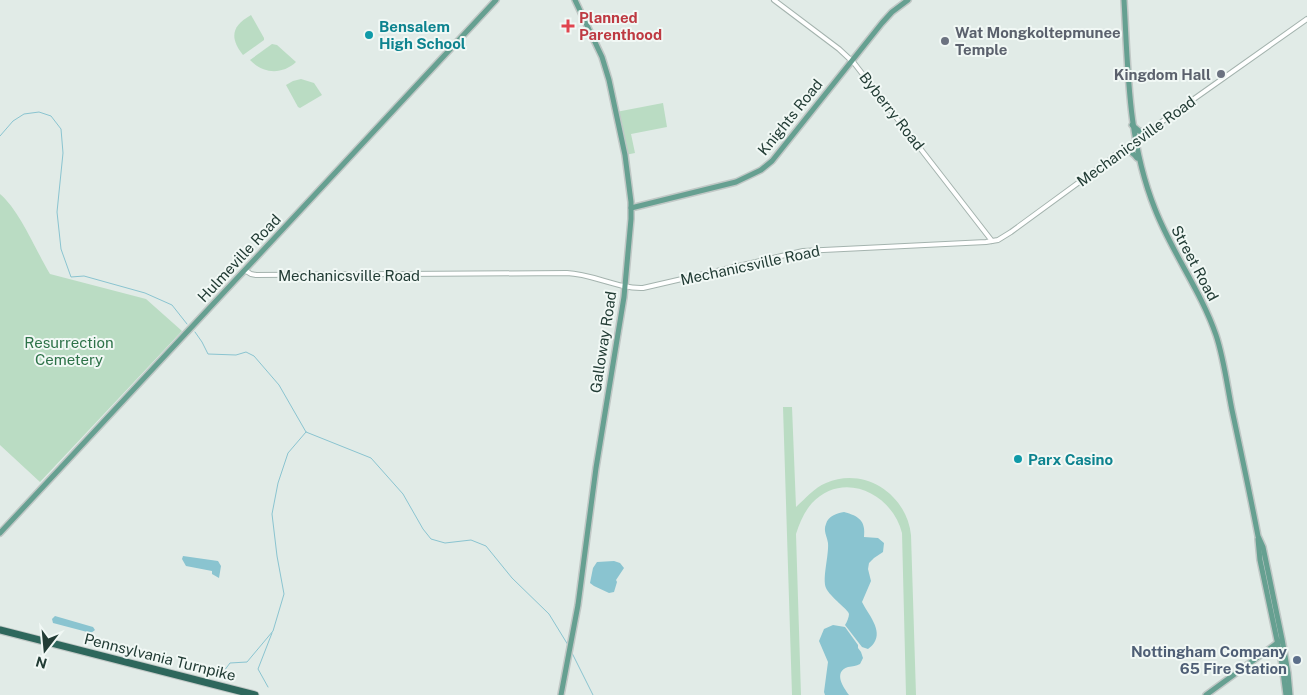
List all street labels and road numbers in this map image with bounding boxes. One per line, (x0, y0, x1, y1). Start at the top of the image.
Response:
street label: Byberry Road (856, 69, 928, 153)
street label: Knights Road (754, 76, 826, 158)
street label: Mechanicsville Road (1074, 92, 1198, 190)
street label: Hulmeville Road (194, 211, 284, 305)
street label: Street Road (1168, 222, 1222, 304)
street label: Mechanicsville Road (679, 242, 821, 288)
street label: Mechanicsville Road (278, 267, 420, 284)
street label: Galloway Road (587, 290, 619, 394)
street label: Pennsylvania Turnpike (82, 630, 238, 684)

